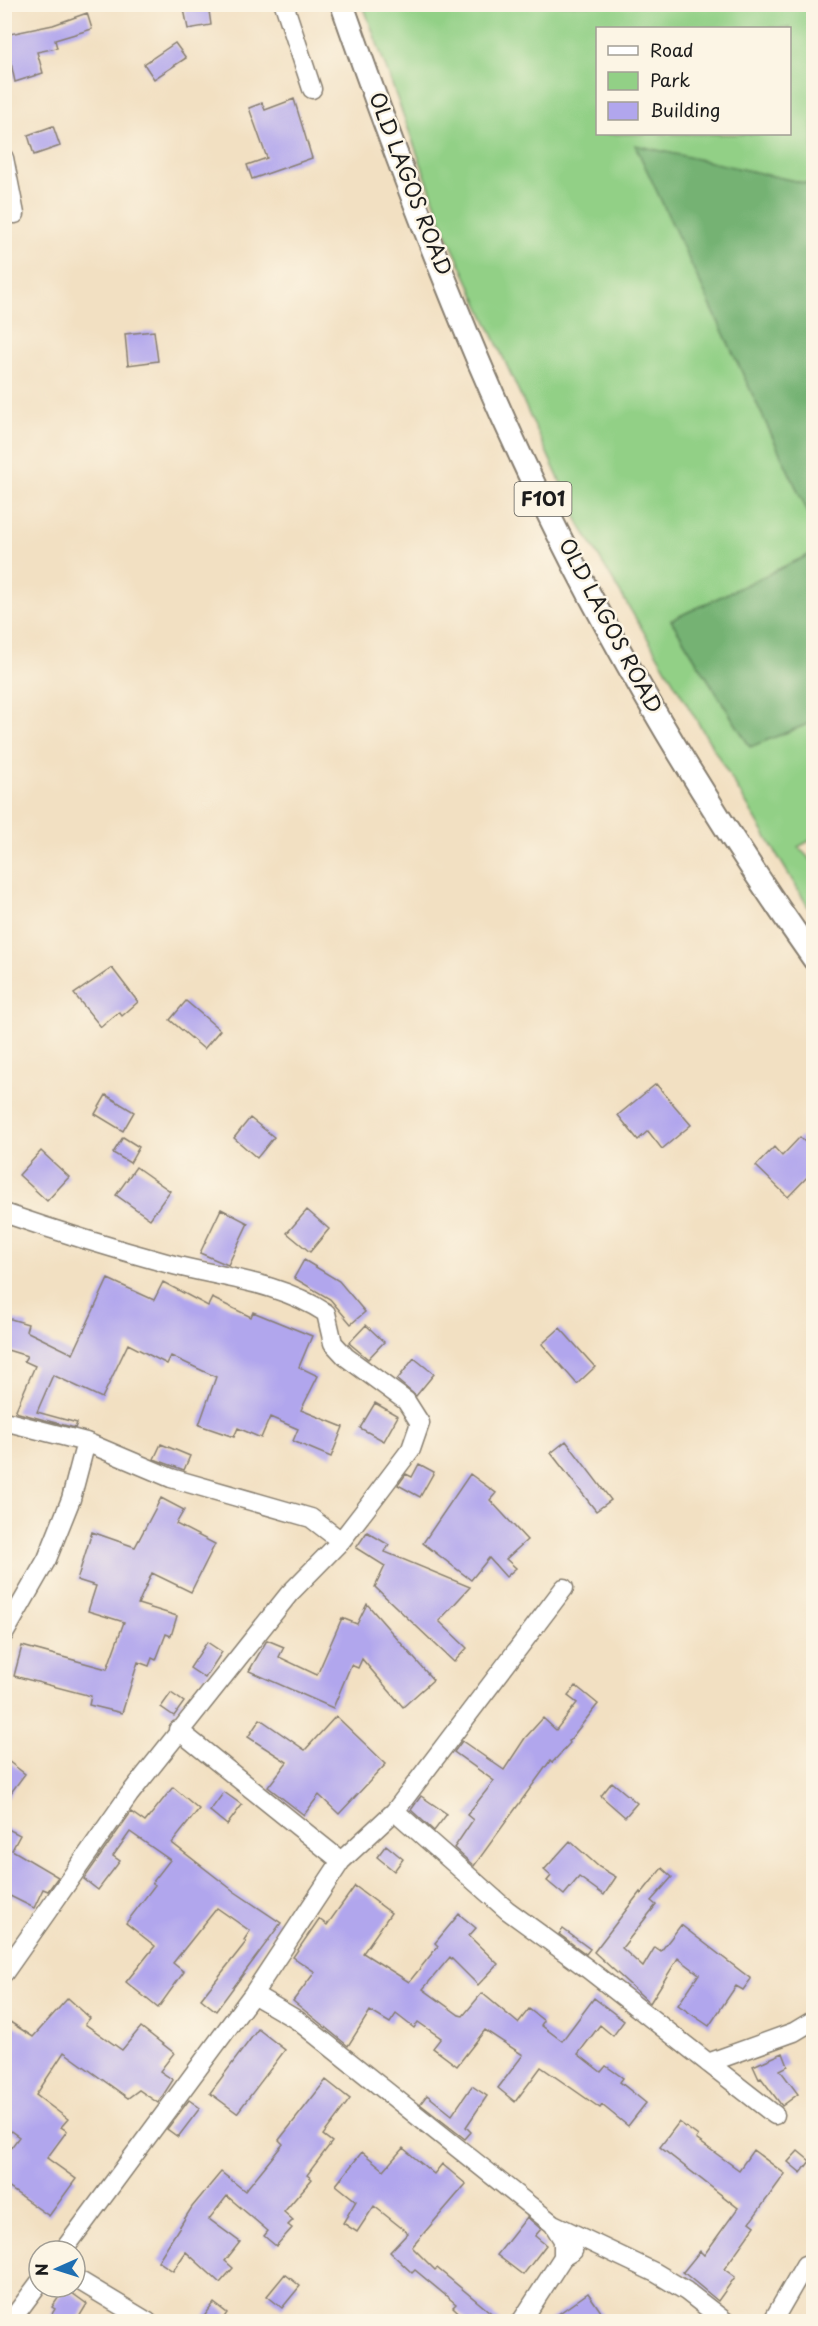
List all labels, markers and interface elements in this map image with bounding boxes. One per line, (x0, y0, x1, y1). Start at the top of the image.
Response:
legend (596, 27, 791, 135)
text: Road (650, 36, 694, 63)
text: Park (650, 66, 690, 93)
street label: OLD LAGOS ROAD (362, 87, 462, 280)
text: Building (650, 96, 720, 123)
road number: F101 (514, 482, 572, 516)
street label: OLD LAGOS ROAD (552, 532, 672, 718)
north arrow (27, 2239, 87, 2299)
text: N (29, 2263, 53, 2277)

